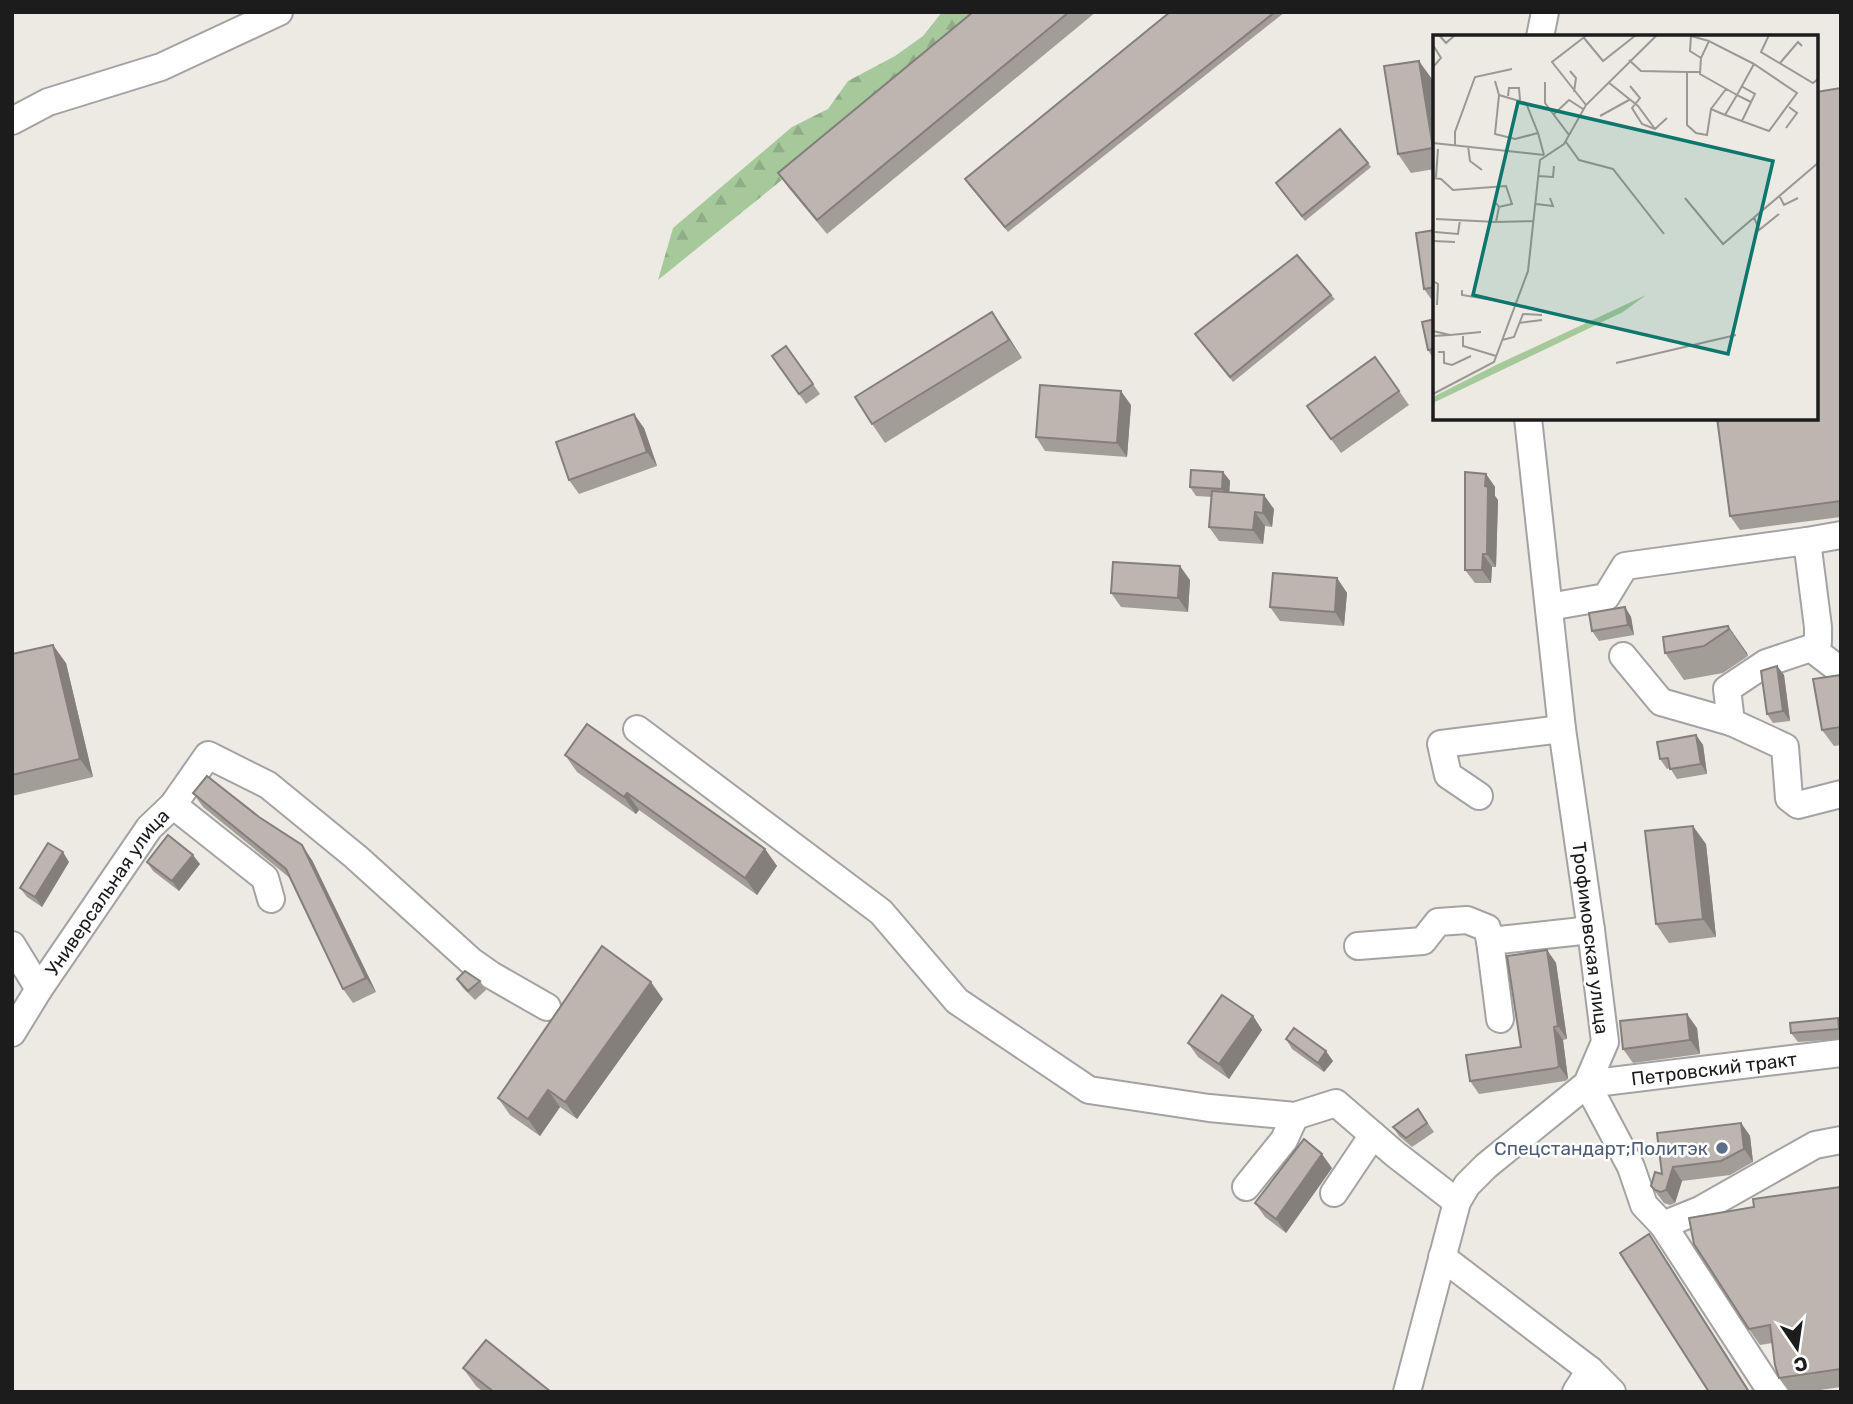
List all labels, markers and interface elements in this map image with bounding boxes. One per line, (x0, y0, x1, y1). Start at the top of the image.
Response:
inset map (1433, 35, 1818, 420)
street label: Универсальная улица (40, 804, 174, 980)
street label: Трофимовская улица (1567, 840, 1614, 1036)
street label: Петровский тракт (1630, 1047, 1799, 1091)
place label: Спецстандарт;Политэк (1494, 1137, 1708, 1160)
marker: Спецстандарт;Политэк (1714, 1140, 1730, 1156)
north arrow (1762, 1313, 1832, 1383)
text: С (1792, 1351, 1810, 1377)

